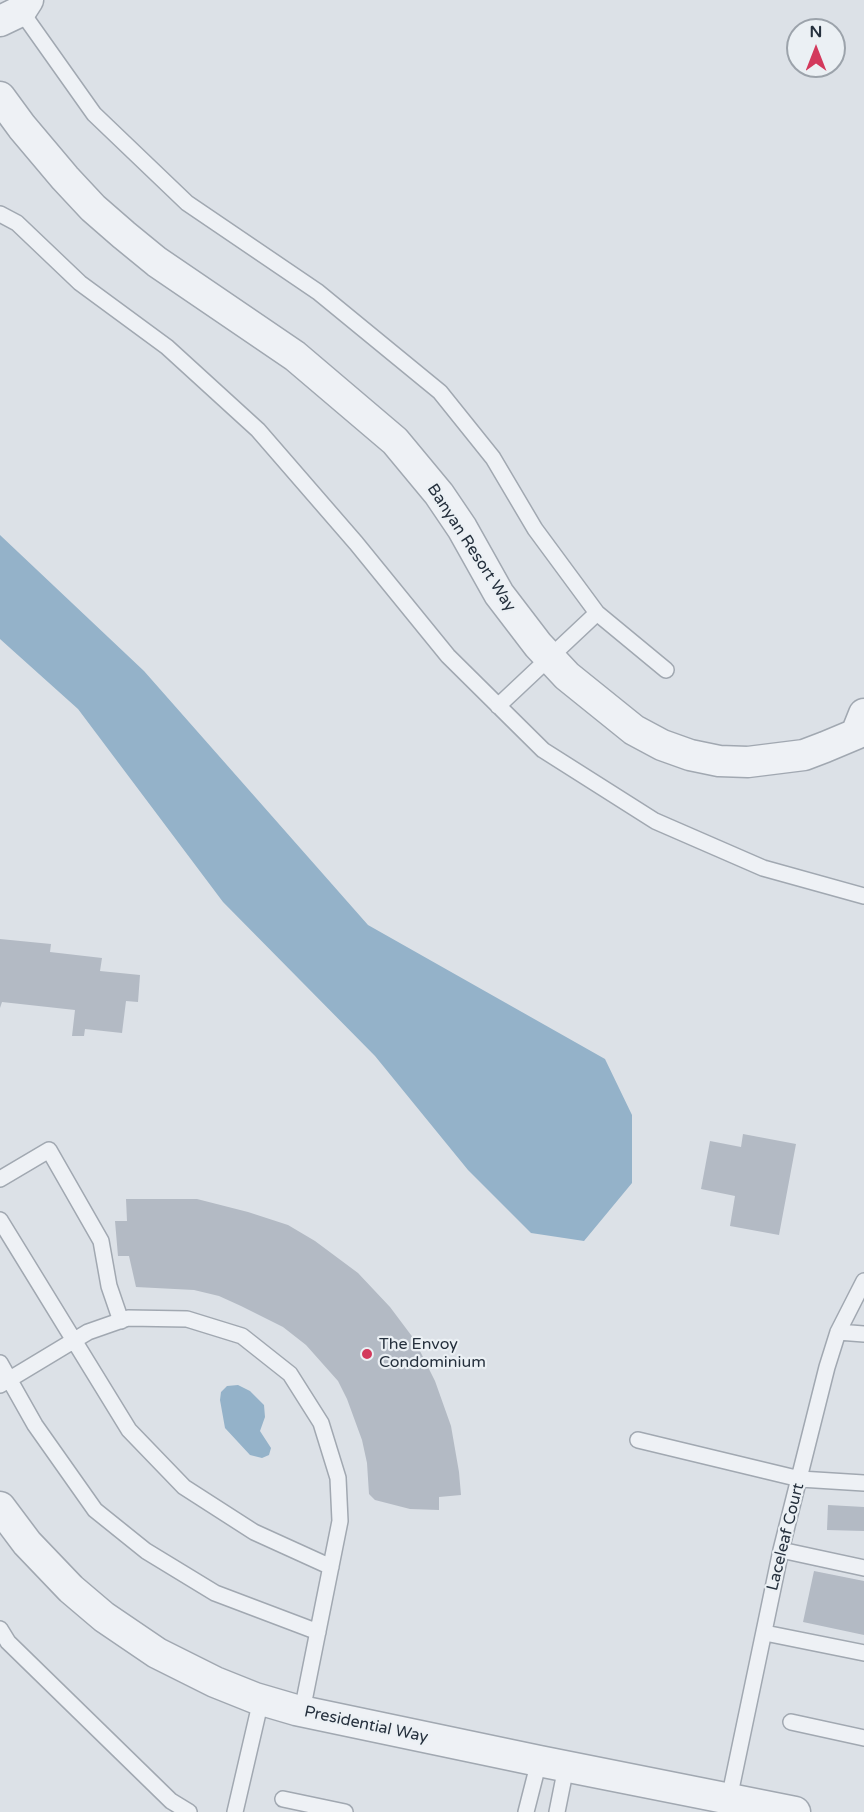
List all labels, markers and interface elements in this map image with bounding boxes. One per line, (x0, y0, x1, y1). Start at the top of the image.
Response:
north arrow (786, 18, 846, 78)
text: N (810, 22, 822, 42)
street label: Banyan Resort Way (423, 481, 519, 615)
place label: The Envoy Condominium (379, 1335, 486, 1373)
marker: The Envoy Condominium (360, 1347, 374, 1361)
street label: Laceleaf Court (763, 1481, 809, 1593)
street label: Presidential Way (302, 1702, 430, 1748)

